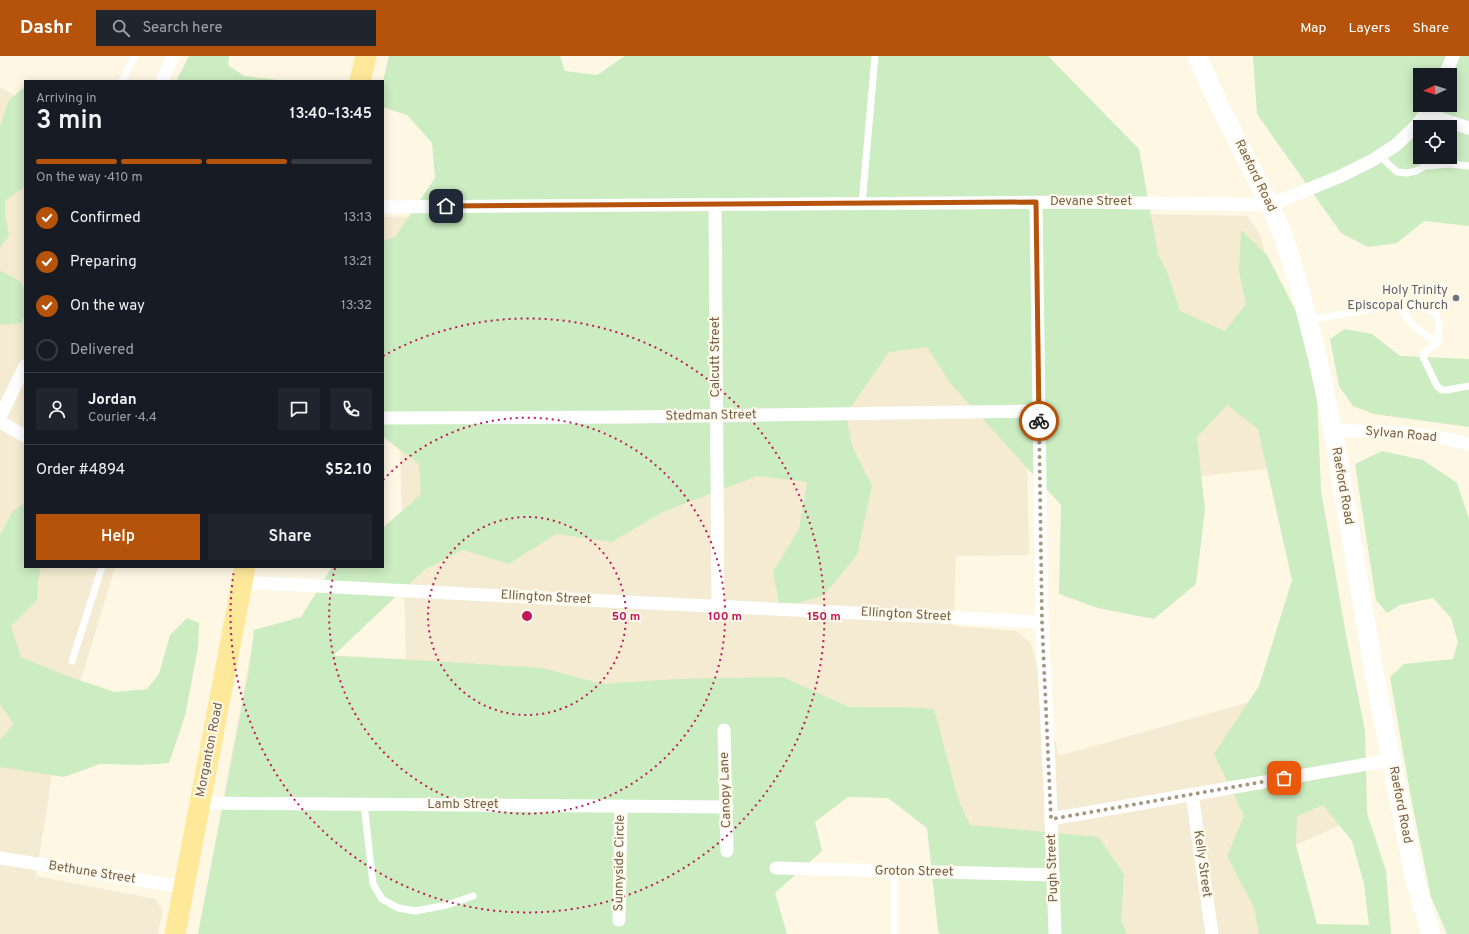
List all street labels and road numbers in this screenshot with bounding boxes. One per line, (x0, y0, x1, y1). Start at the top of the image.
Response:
street label: Raeford Road (1231, 137, 1279, 215)
street label: Devane Street (1050, 194, 1132, 210)
street label: Calcutt Street (708, 317, 724, 397)
street label: Stedman Street (665, 407, 757, 425)
street label: Sylvan Road (1365, 424, 1437, 446)
street label: Raeford Road (1327, 446, 1357, 526)
street label: Ellington Street (500, 588, 592, 608)
street label: Ellington Street (860, 605, 952, 625)
street label: Morganton Road (193, 701, 227, 799)
street label: Canopy Lane (717, 752, 735, 828)
street label: Raeford Road (1385, 765, 1415, 845)
street label: Lamb Street (427, 797, 499, 813)
street label: Sunnyside Circle (611, 815, 629, 911)
street label: Kelly Street (1189, 829, 1215, 899)
street label: Pugh Street (1044, 833, 1062, 903)
street label: Bethune Street (47, 858, 137, 888)
street label: Groton Street (874, 863, 954, 881)

